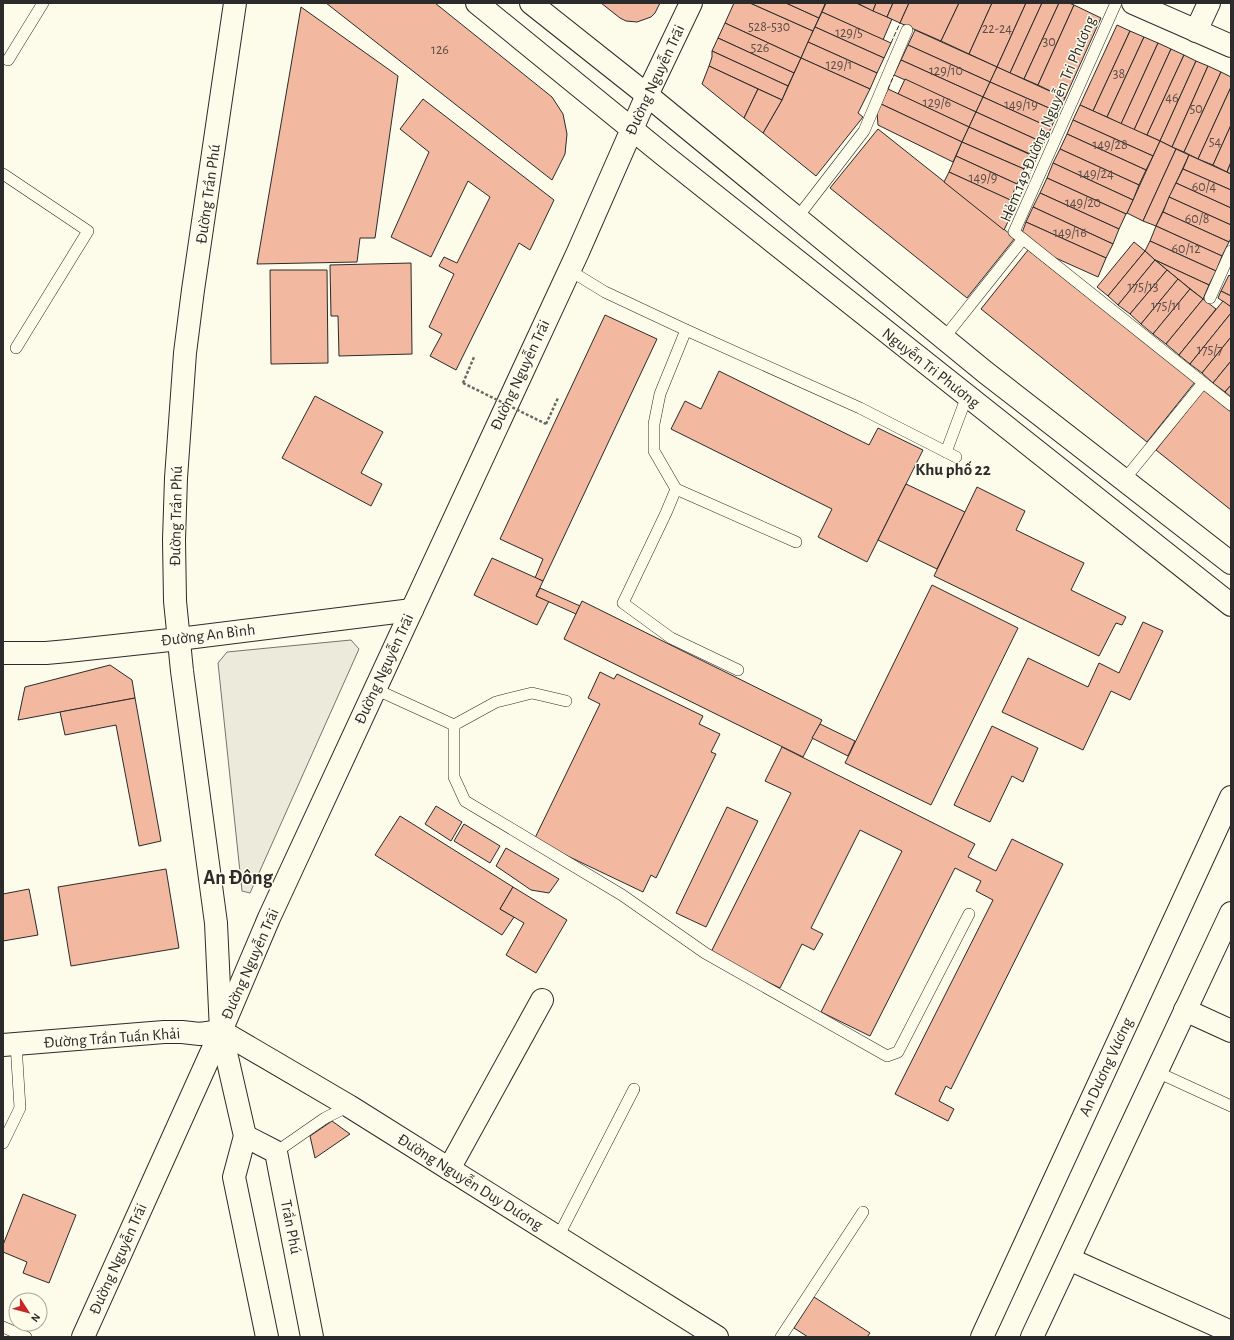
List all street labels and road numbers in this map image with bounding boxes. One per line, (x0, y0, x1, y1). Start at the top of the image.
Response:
street label: Hẻm 149 Đường Nguyễn Tri Phương (995, 13, 1100, 225)
street label: Đường Nguyễn Trãi (621, 21, 689, 138)
street label: Đường Trần Phú (193, 143, 223, 245)
street label: Đường Nguyễn Trãi (486, 316, 554, 433)
street label: Nguyễn Tri Phương (879, 323, 984, 412)
street label: Đường Trần Phú (167, 466, 185, 566)
street label: Đường Nguyễn Trãi (350, 610, 418, 727)
street label: Đường An Bình (160, 621, 256, 649)
street label: Đường Nguyễn Trãi (216, 905, 283, 1023)
street label: An Dương Vương (1076, 1015, 1136, 1119)
street label: Đường Trần Tuấn Khải (43, 1025, 181, 1051)
street label: Đường Nguyễn Duy Dương (394, 1129, 547, 1234)
street label: Trần Phú (278, 1199, 304, 1255)
street label: Đường Nguyễn Trãi (84, 1200, 151, 1318)

